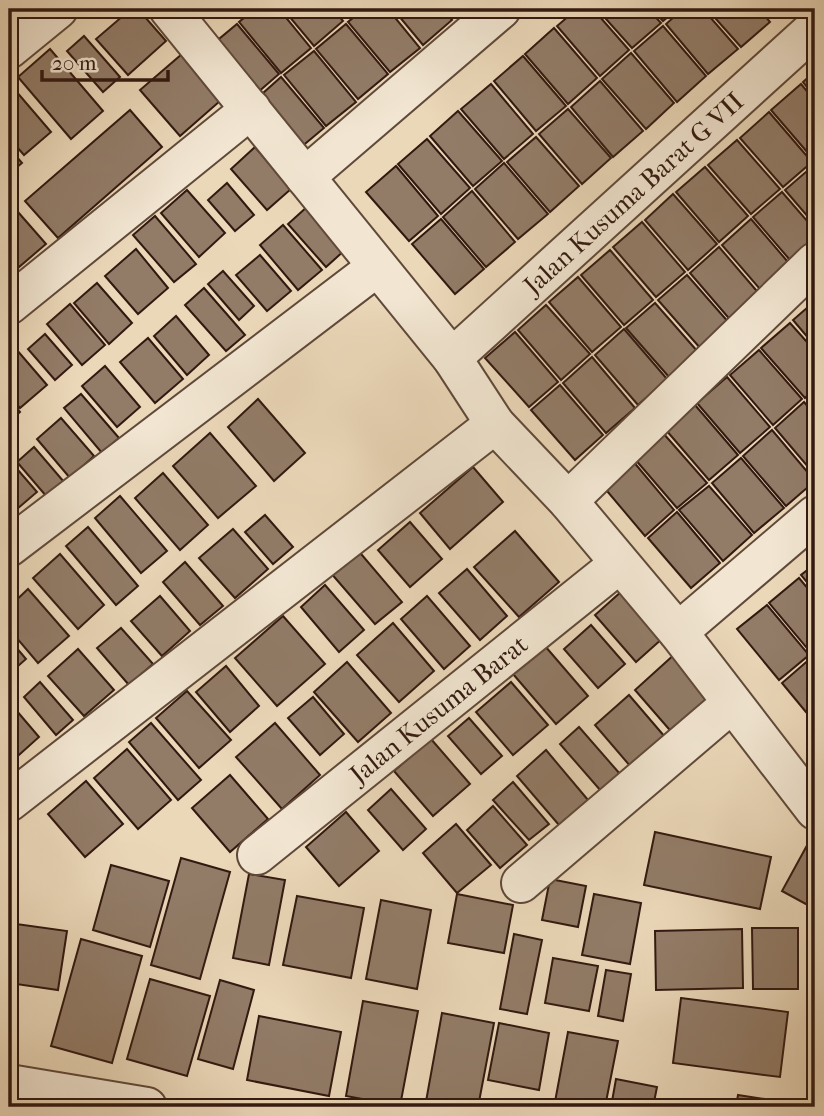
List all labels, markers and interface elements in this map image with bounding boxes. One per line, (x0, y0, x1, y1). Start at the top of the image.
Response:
scale bar (42, 38, 168, 82)
text: 20 m (52, 51, 97, 75)
street label: Jalan Kusuma Barat G VII (516, 86, 750, 303)
street label: Jalan Kusuma Barat (342, 628, 535, 791)

